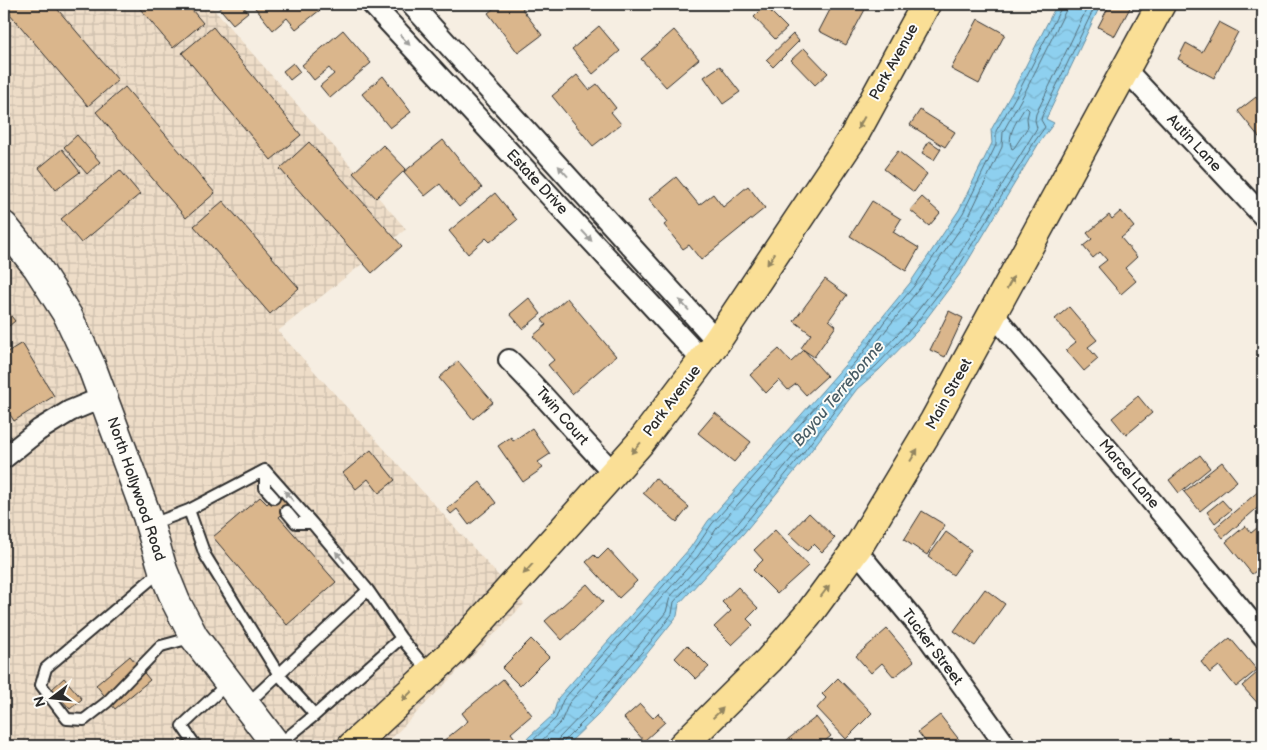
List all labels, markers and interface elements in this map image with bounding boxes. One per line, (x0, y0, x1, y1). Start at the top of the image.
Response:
street label: Park Avenue (865, 20, 923, 104)
one-way arrow (399, 33, 411, 45)
street label: Autin Lane (1162, 110, 1226, 176)
one-way arrow (856, 117, 865, 130)
street label: Estate Drive (502, 145, 572, 219)
one-way arrow (557, 166, 569, 178)
one-way arrow (581, 229, 593, 241)
one-way arrow (767, 252, 776, 266)
one-way arrow (1006, 275, 1014, 290)
one-way arrow (678, 299, 690, 311)
water label: Bayou Terrebonne (789, 337, 889, 451)
street label: Main Street (922, 355, 976, 433)
street label: Park Avenue (639, 361, 705, 440)
street label: Twin Court (531, 383, 593, 449)
street label: North Hollywood Road (102, 414, 170, 564)
street label: Marcel Lane (1094, 435, 1164, 513)
one-way arrow (631, 442, 642, 454)
one-way arrow (909, 448, 918, 461)
one-way arrow (283, 491, 295, 503)
one-way arrow (335, 551, 346, 563)
one-way arrow (522, 563, 534, 575)
one-way arrow (820, 585, 831, 598)
street label: Tucker Street (897, 605, 967, 689)
north arrow (28, 672, 78, 722)
one-way arrow (402, 690, 414, 702)
text: N (30, 694, 50, 709)
one-way arrow (711, 707, 723, 719)

